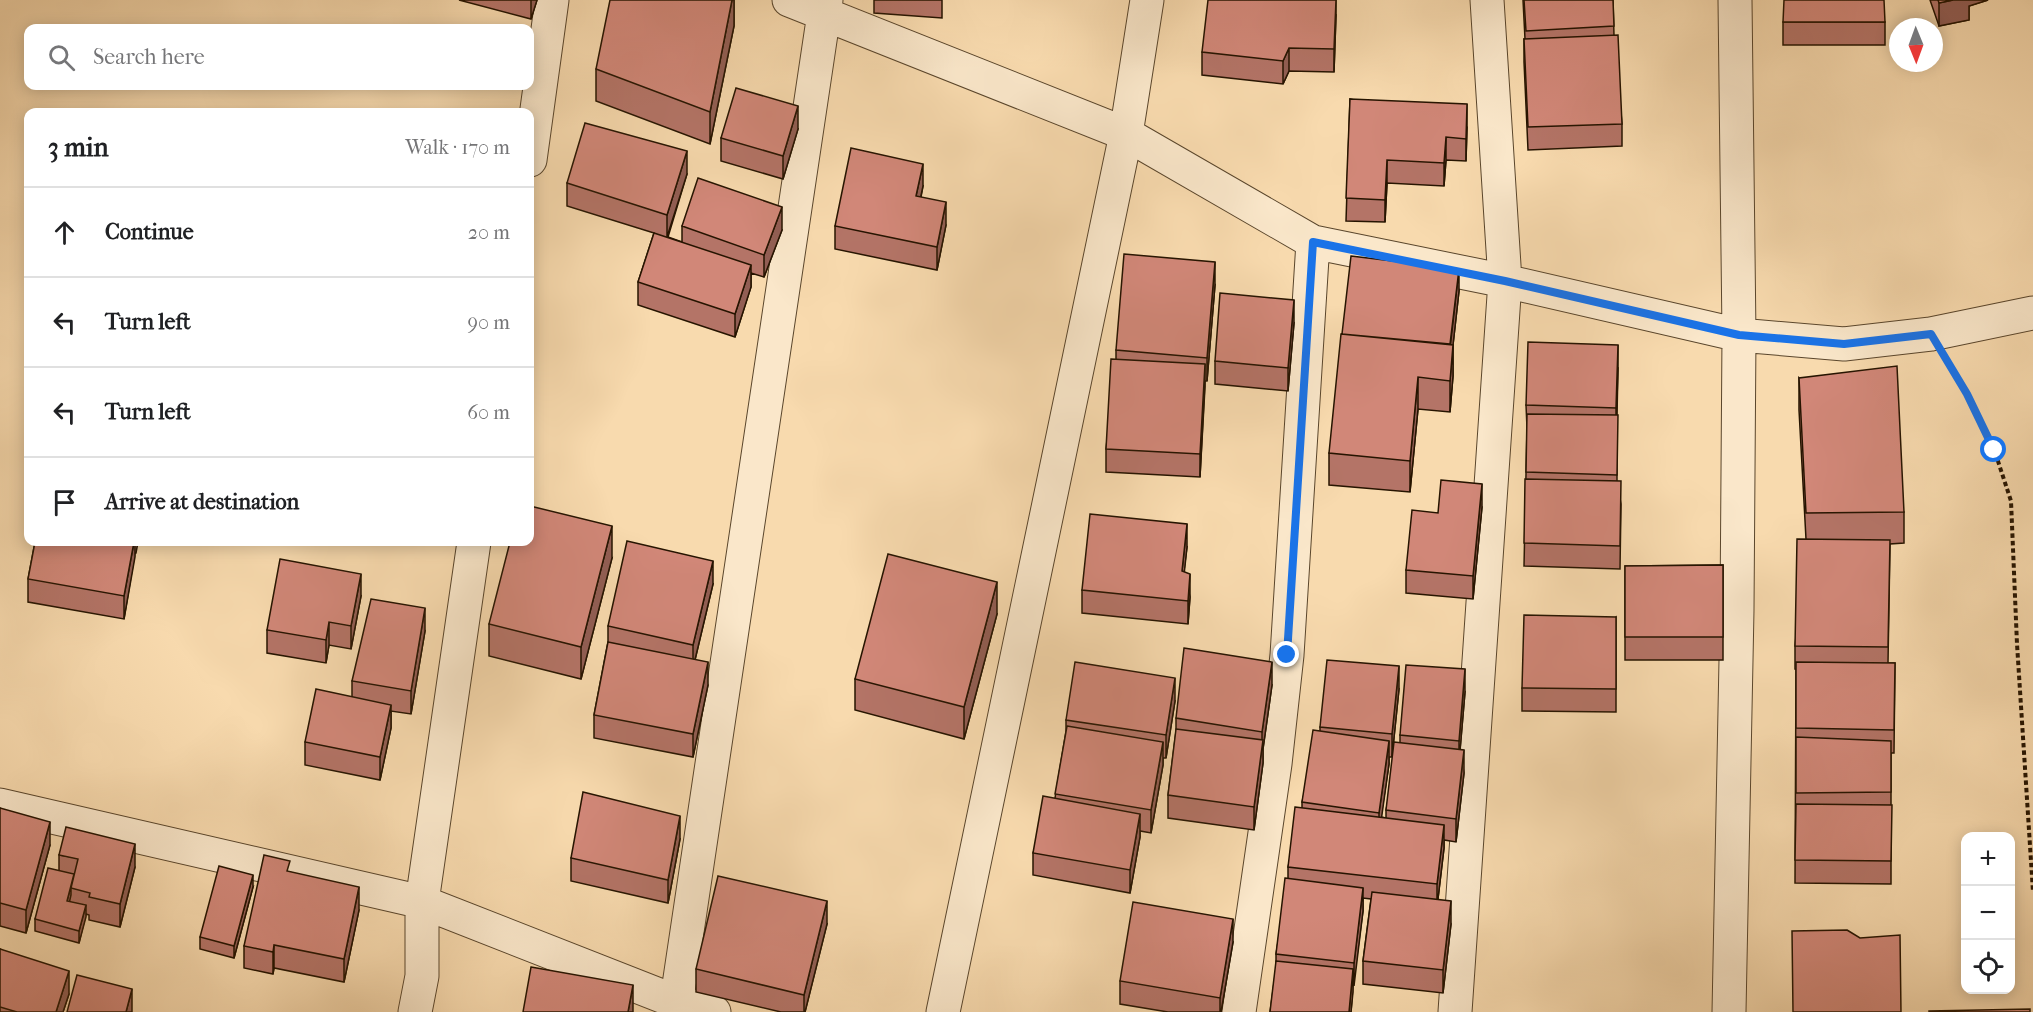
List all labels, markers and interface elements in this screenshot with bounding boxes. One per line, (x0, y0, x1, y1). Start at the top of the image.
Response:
north arrow (1889, 18, 1943, 72)
search box (24, 24, 534, 90)
icon: search (45, 41, 78, 74)
text: Search here (93, 44, 205, 70)
text: 3 min (48, 132, 109, 163)
text: Walk · 170 m (405, 136, 510, 159)
icon: ahead (48, 216, 81, 249)
text: Continue (105, 219, 194, 245)
text: 20 m (468, 221, 510, 244)
icon: left (48, 306, 81, 339)
text: Turn left (105, 309, 191, 335)
text: 90 m (468, 311, 510, 334)
icon: left (48, 396, 81, 429)
text: Turn left (105, 399, 191, 425)
text: 60 m (467, 401, 510, 424)
route start (1980, 436, 2006, 462)
icon: arrive (48, 486, 81, 519)
text: Arrive at destination (105, 489, 299, 515)
route end (1273, 641, 1299, 667)
map controls (1961, 832, 2015, 994)
button: + (1961, 832, 2015, 886)
button: − (1961, 886, 2015, 940)
button: locate (1961, 940, 2015, 994)

